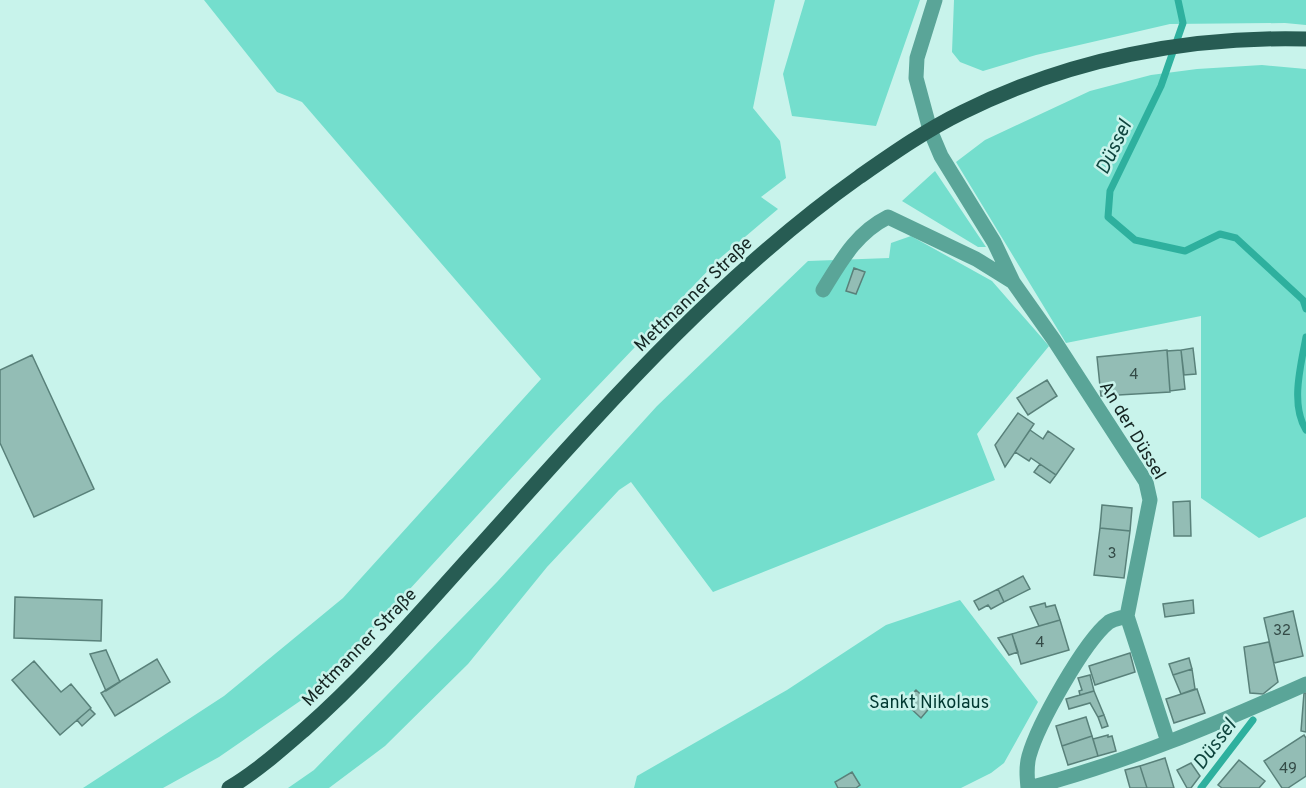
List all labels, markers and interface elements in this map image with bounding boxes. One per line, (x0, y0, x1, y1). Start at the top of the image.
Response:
water label: Düssel (1091, 116, 1139, 179)
street label: Mettmanner Straße (630, 233, 758, 358)
house number: 4 (1129, 366, 1139, 385)
street label: An der Düssel (1093, 377, 1170, 484)
house number: 3 (1107, 545, 1117, 564)
street label: Mettmanner Straße (298, 584, 423, 712)
house number: 32 (1273, 622, 1291, 641)
house number: 4 (1035, 634, 1045, 653)
park label: Sankt Nikolaus (869, 692, 989, 715)
water label: Düssel (1188, 714, 1244, 776)
house number: 49 (1279, 760, 1297, 779)

